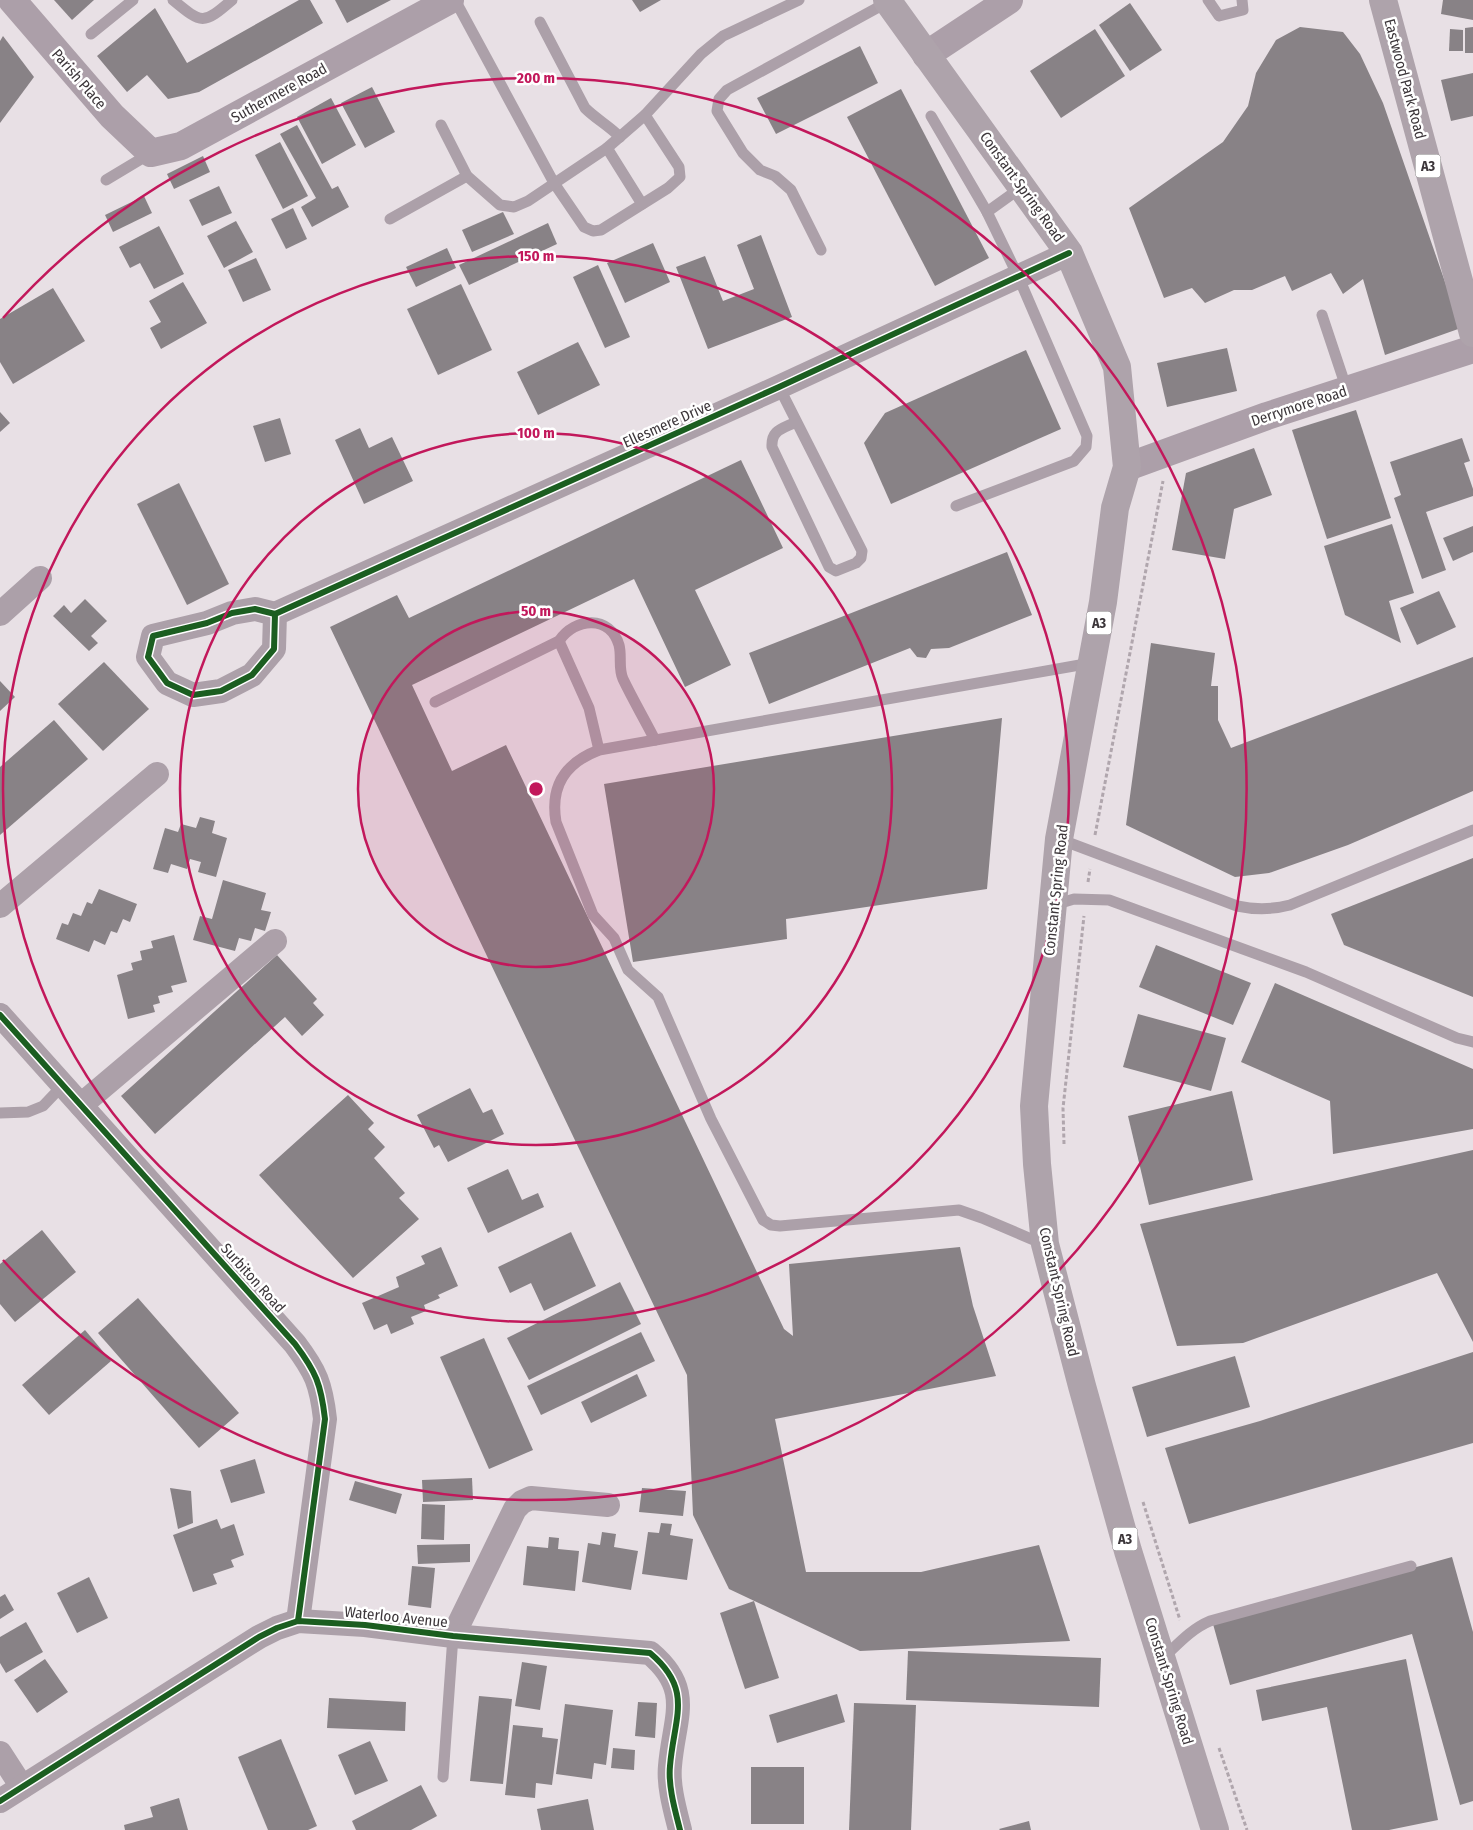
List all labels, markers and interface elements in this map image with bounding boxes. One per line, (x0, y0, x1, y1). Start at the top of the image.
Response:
street label: Eastwood Park Road (1380, 17, 1430, 141)
street label: Parish Place (48, 45, 110, 113)
street label: Suthermere Road (228, 59, 330, 127)
text: 200 m (516, 69, 555, 87)
street label: Constant Spring Road (976, 128, 1068, 246)
road number: A3 (1416, 154, 1440, 178)
text: 150 m (518, 247, 554, 265)
street label: Derrymore Road (1249, 382, 1349, 430)
street label: Ellesmere Drive (620, 396, 714, 452)
text: 100 m (517, 424, 555, 442)
text: 50 m (521, 602, 551, 620)
road number: A3 (1086, 612, 1112, 634)
centre of rings (527, 780, 545, 798)
street label: Constant Spring Road (1040, 823, 1072, 957)
street label: Constant Spring Road (1035, 1226, 1083, 1358)
street label: Surbiton Road (217, 1240, 289, 1316)
road number: A3 (1112, 1528, 1138, 1550)
street label: Waterloo Avenue (343, 1603, 449, 1631)
street label: Constant Spring Road (1141, 1615, 1197, 1747)

